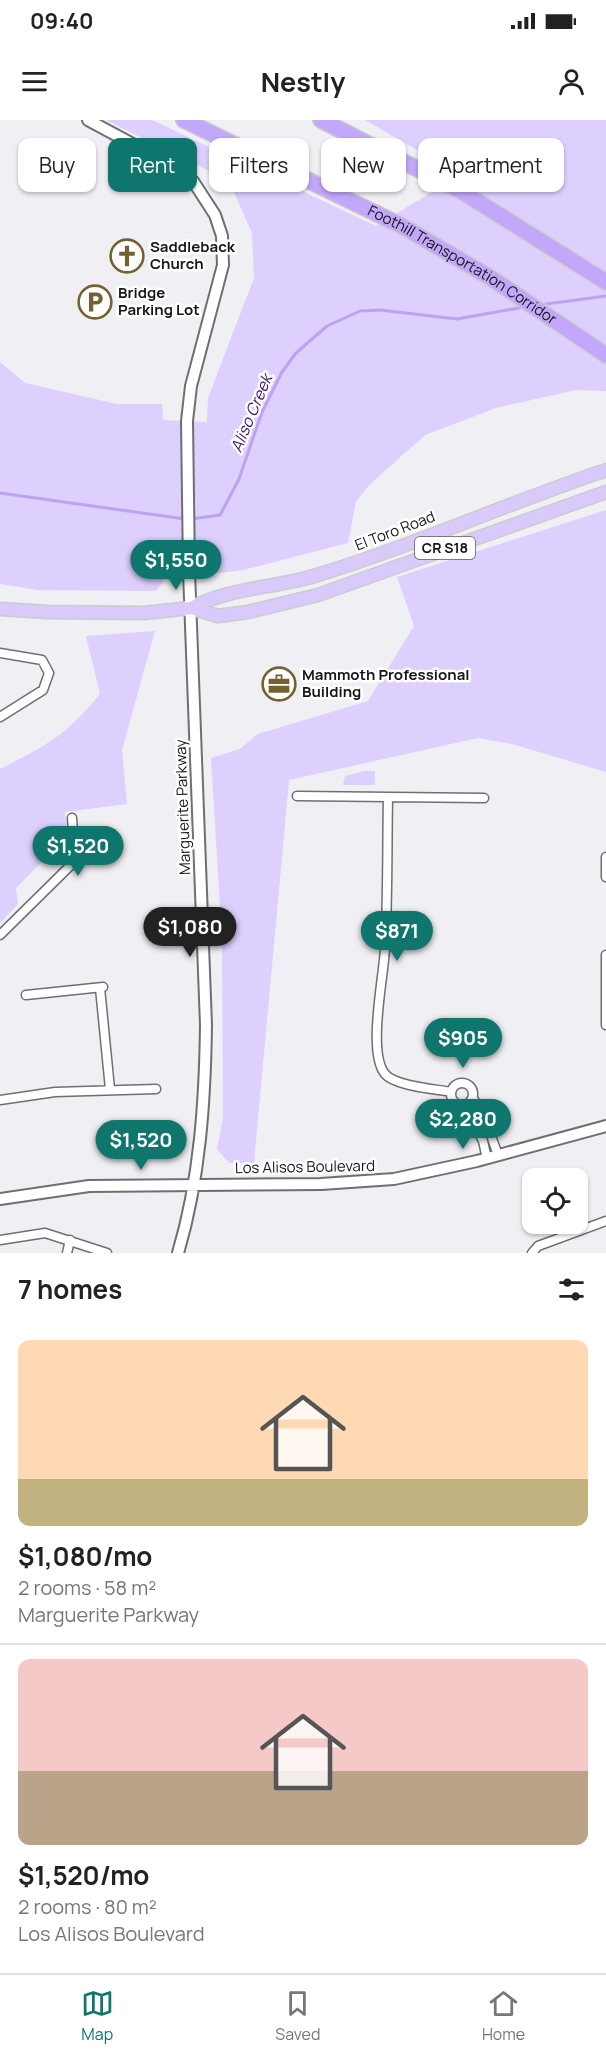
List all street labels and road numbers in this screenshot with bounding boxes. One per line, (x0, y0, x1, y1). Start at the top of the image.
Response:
street label: Foothill Transportation Corridor (364, 200, 562, 329)
street label: El Toro Road (352, 506, 438, 555)
road number: CR S18 (415, 537, 475, 559)
street label: Marguerite Parkway (170, 739, 195, 875)
street label: Los Alisos Boulevard (235, 1155, 375, 1178)

